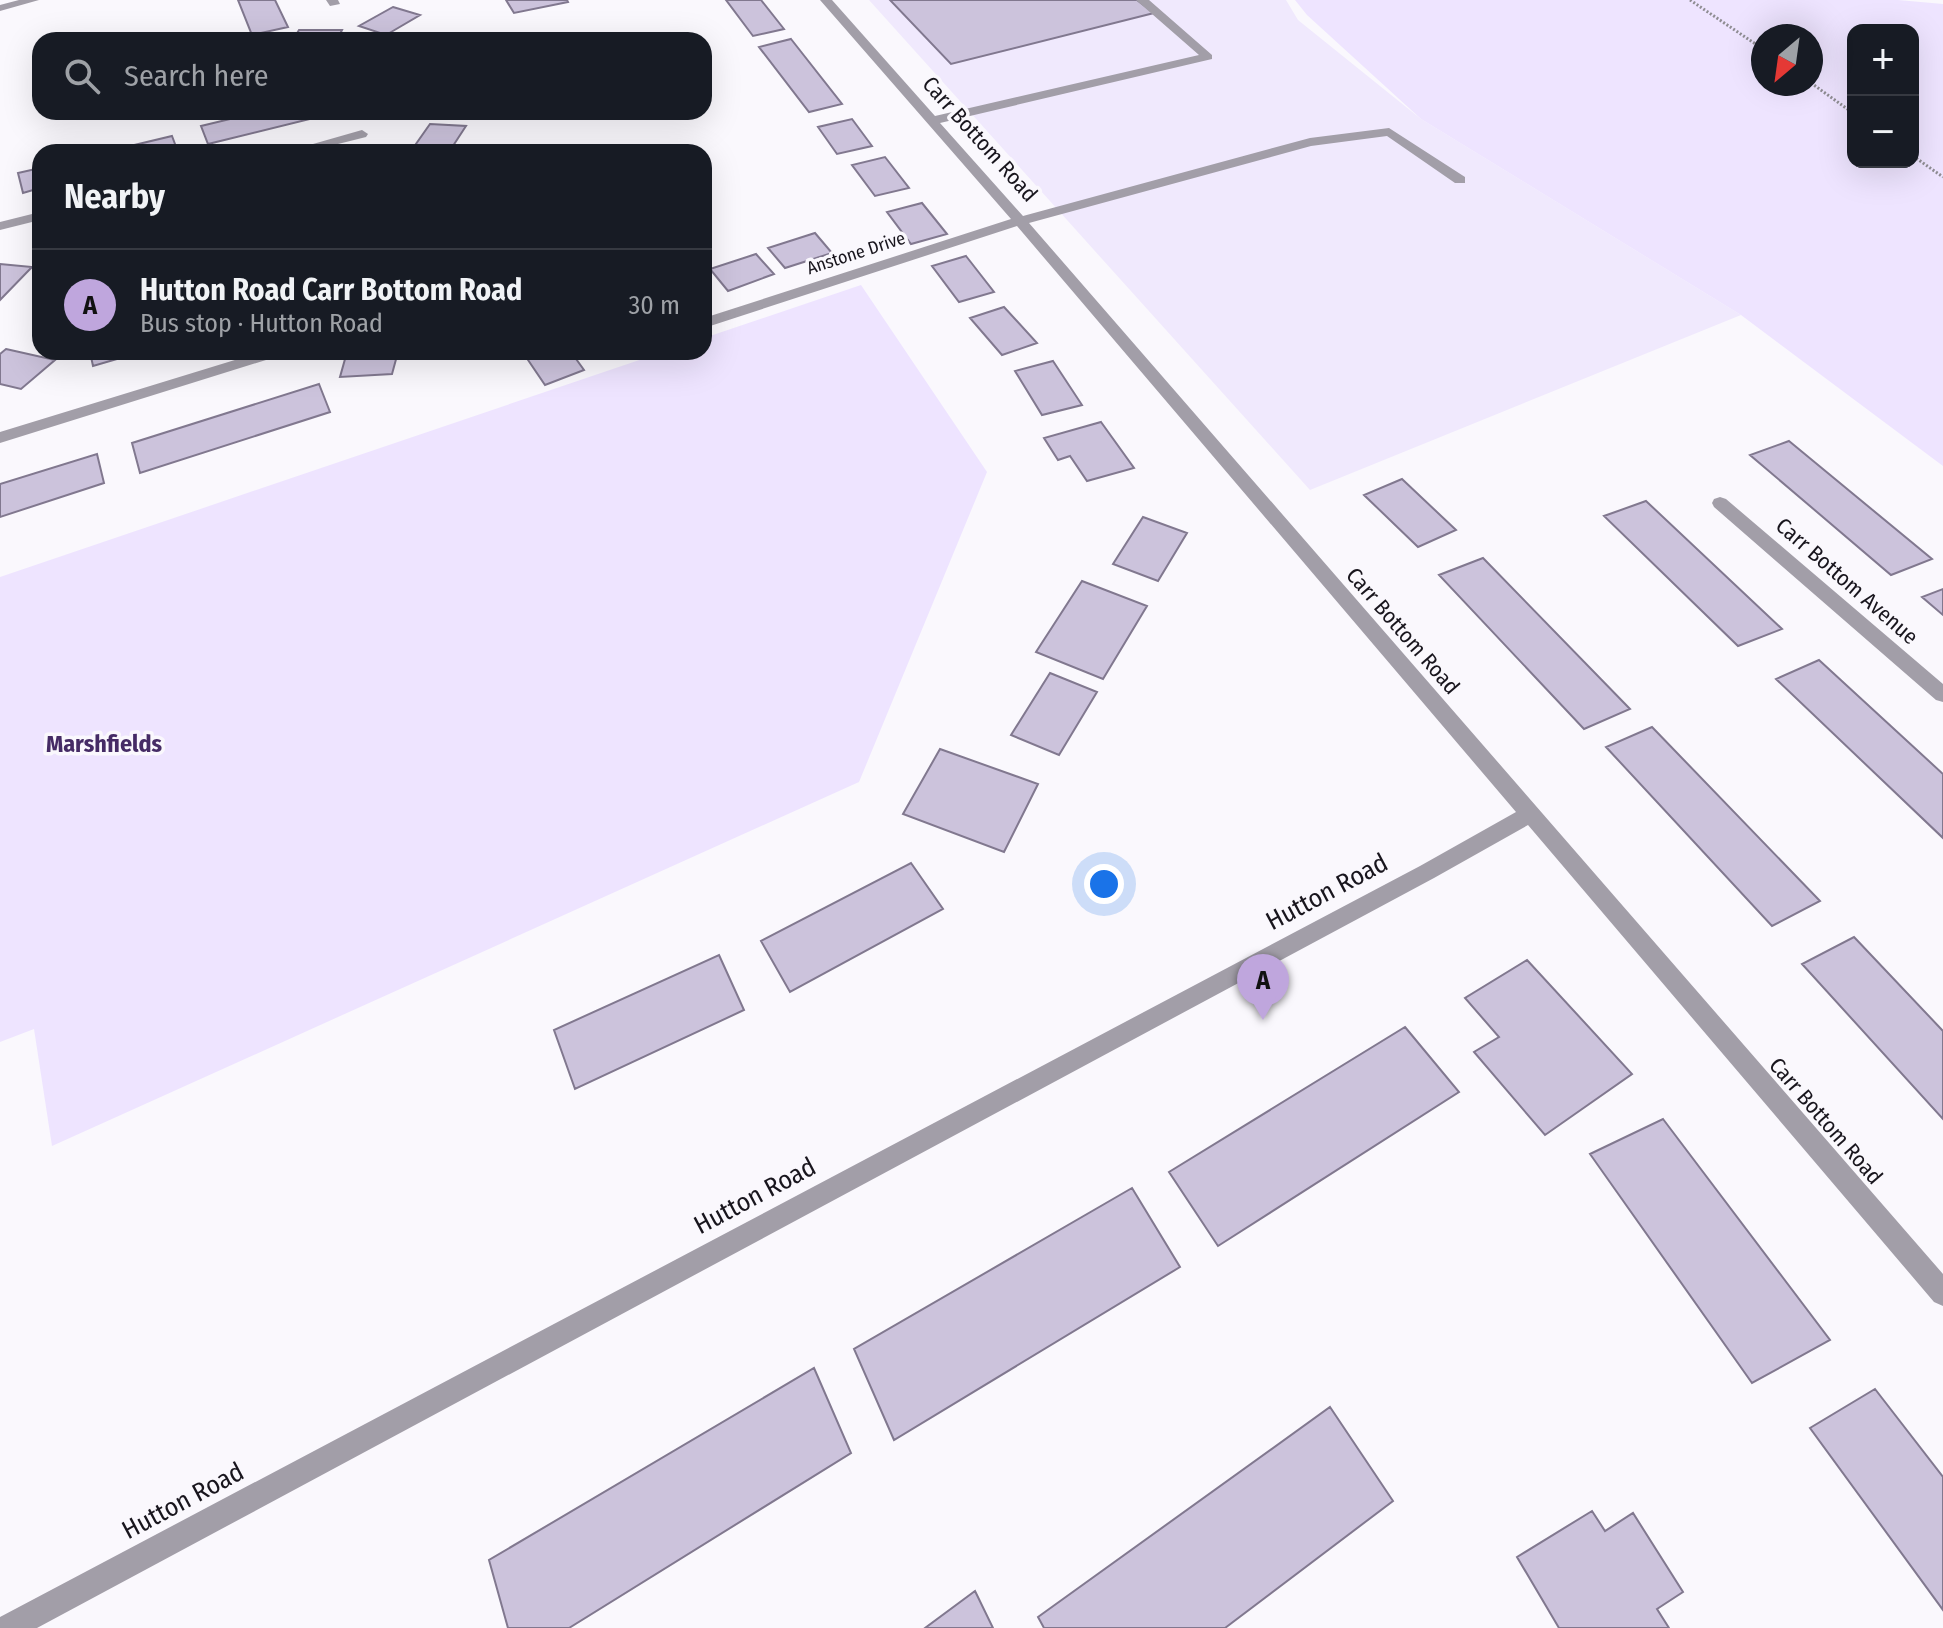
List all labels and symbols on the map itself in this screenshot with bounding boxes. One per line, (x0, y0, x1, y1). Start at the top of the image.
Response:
north arrow (1751, 24, 1823, 96)
street label: Carr Bottom Road (917, 71, 1043, 207)
street label: Anstone Drive (804, 227, 908, 279)
street label: Carr Bottom Avenue (1770, 512, 1924, 650)
street label: Carr Bottom Road (1341, 562, 1465, 700)
district label: Marshfields (46, 730, 163, 758)
street label: Hutton Road (1261, 847, 1393, 937)
your location (1084, 864, 1124, 904)
pin: A (1237, 954, 1289, 1020)
street label: Carr Bottom Road (1764, 1052, 1888, 1190)
street label: Hutton Road (689, 1151, 821, 1241)
street label: Hutton Road (117, 1456, 249, 1546)

